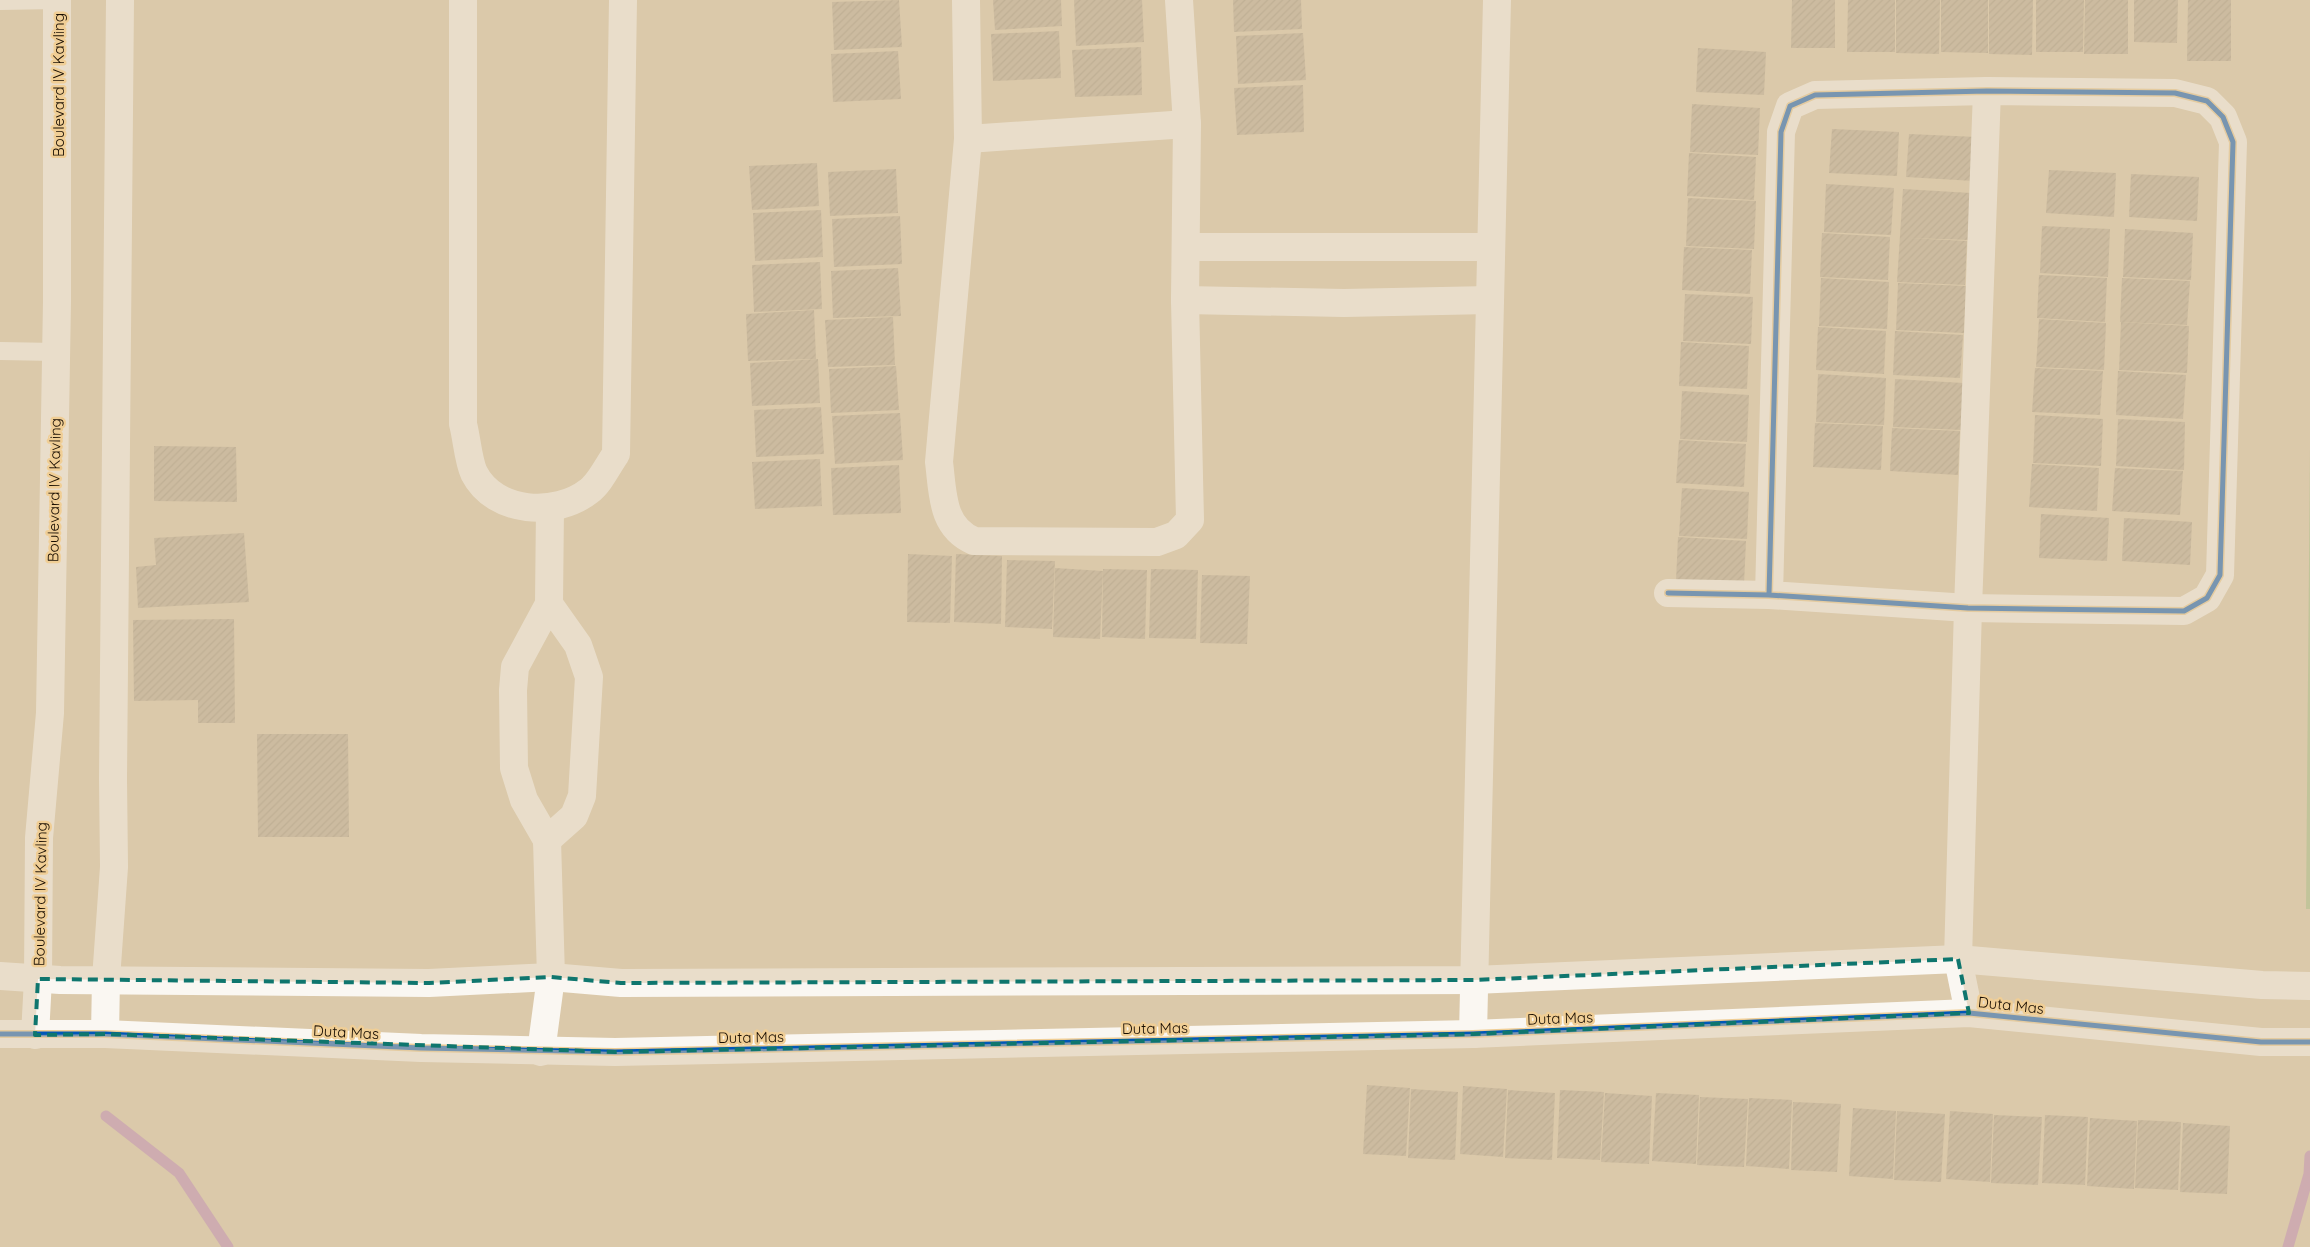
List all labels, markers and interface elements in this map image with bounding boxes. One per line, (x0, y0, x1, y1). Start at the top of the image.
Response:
street label: Boulevard IV Kavling (49, 13, 68, 157)
street label: Boulevard IV Kavling (43, 418, 65, 562)
street label: Boulevard IV Kavling (29, 822, 51, 966)
street label: Duta Mas (1977, 992, 2045, 1018)
street label: Duta Mas (1527, 1007, 1593, 1029)
street label: Duta Mas (1122, 1018, 1188, 1038)
street label: Duta Mas (312, 1021, 380, 1043)
street label: Duta Mas (718, 1027, 784, 1047)

